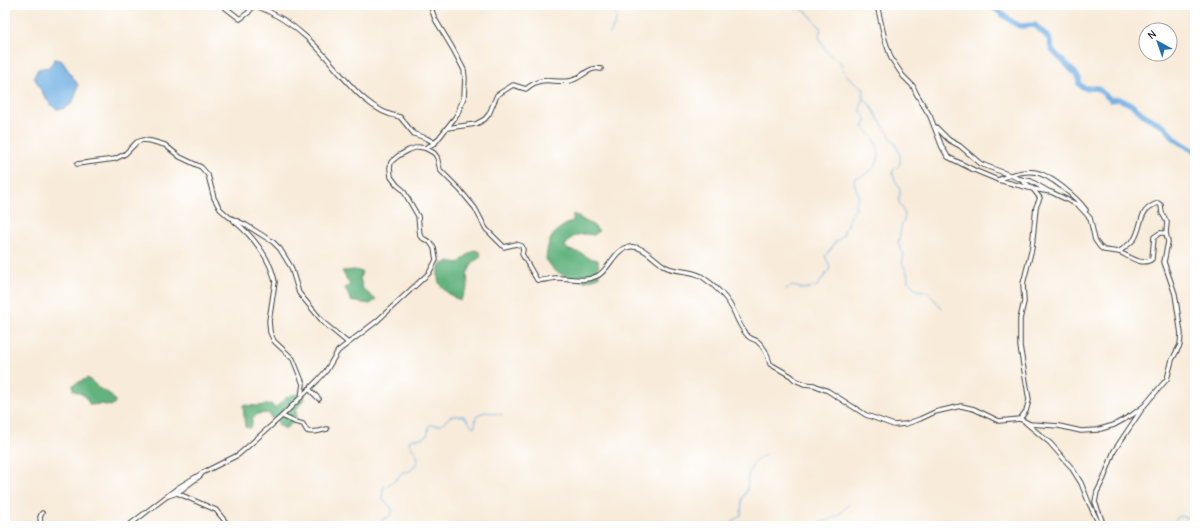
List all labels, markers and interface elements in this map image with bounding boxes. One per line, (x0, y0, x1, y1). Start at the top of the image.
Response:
north arrow (1138, 22, 1178, 62)
text: N (1145, 27, 1159, 42)

